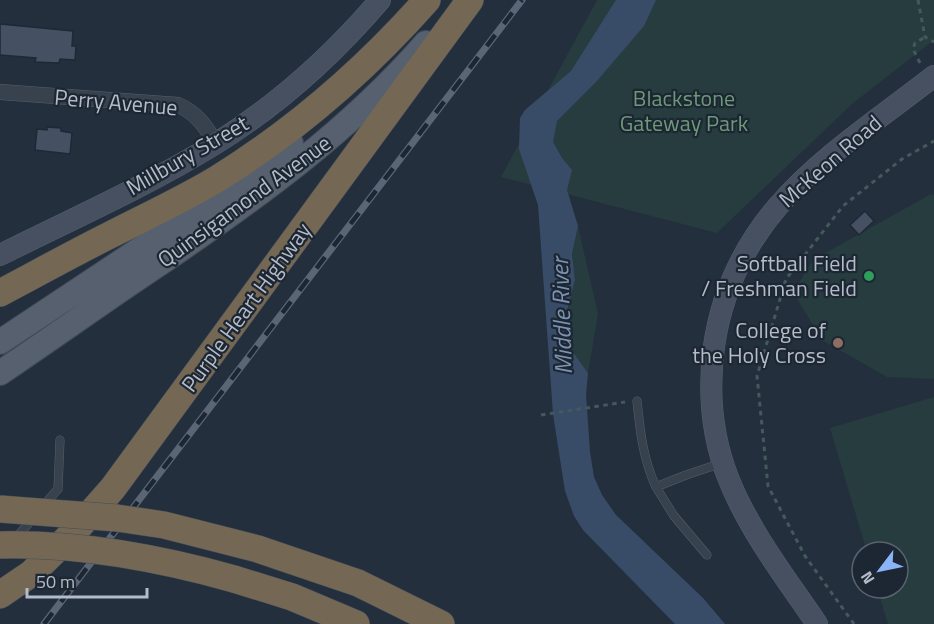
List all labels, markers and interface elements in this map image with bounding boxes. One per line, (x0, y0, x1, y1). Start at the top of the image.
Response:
street label: Perry Avenue (53, 80, 179, 124)
park label: Blackstone Gateway Park (620, 81, 749, 140)
street label: Millbury Street (119, 106, 255, 204)
street label: McKeon Road (771, 106, 889, 216)
street label: Quinsigamond Avenue (150, 126, 338, 276)
street label: Purple Heart Highway (173, 215, 320, 399)
place label: Softball Field / Freshman Field (701, 246, 857, 305)
water label: Middle River (541, 254, 581, 375)
marker: Softball Field / Freshman Field (862, 269, 876, 283)
place label: College of the Holy Cross (692, 313, 827, 372)
marker: College of the Holy Cross (831, 336, 845, 350)
north arrow (850, 540, 910, 600)
scale bar (27, 561, 147, 599)
text: N (854, 567, 880, 589)
text: 50 m (36, 568, 75, 595)

